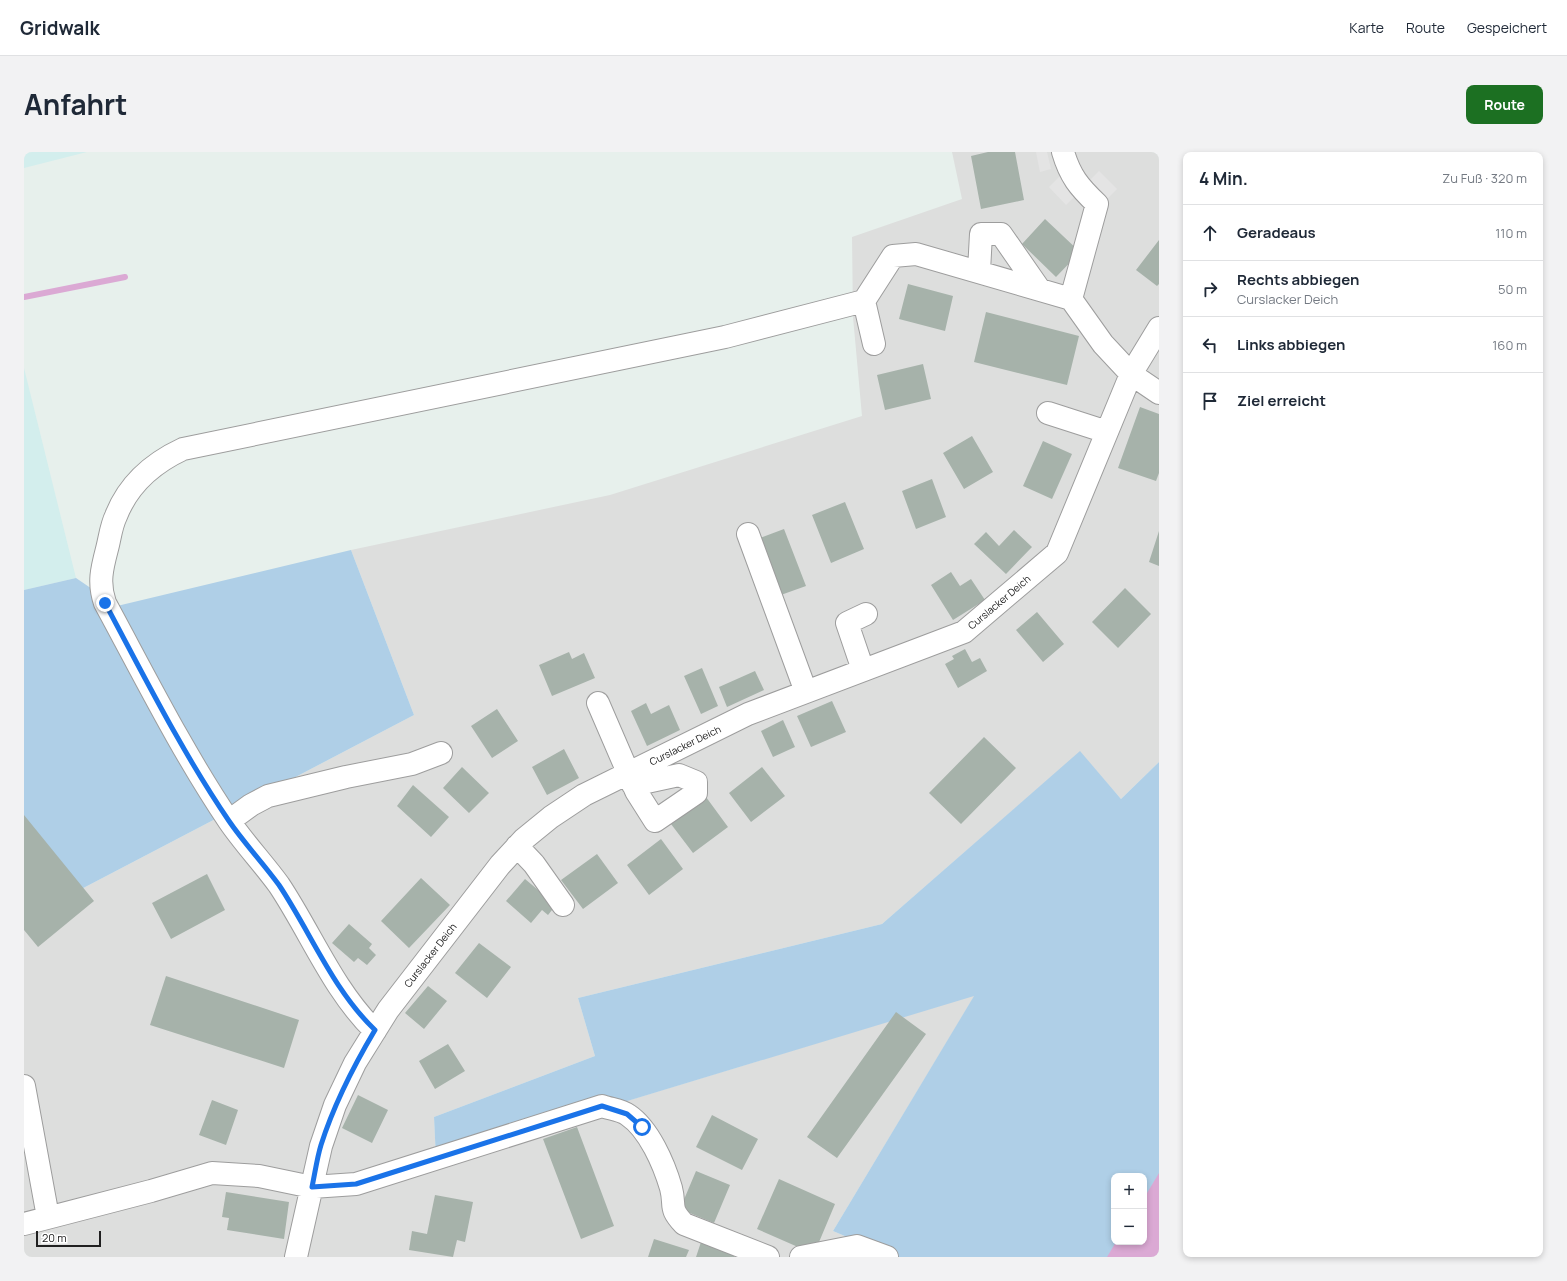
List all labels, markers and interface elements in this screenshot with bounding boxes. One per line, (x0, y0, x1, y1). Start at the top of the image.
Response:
text: Gridwalk (20, 15, 100, 41)
text: Karte (1349, 18, 1384, 37)
text: Route (1406, 18, 1445, 37)
text: Gespeichert (1467, 18, 1547, 37)
text: Anfahrt (24, 85, 127, 123)
button: Route (1466, 85, 1543, 124)
text: 4 Min. (1199, 167, 1248, 190)
text: Zu Fuß · 320 m (1442, 169, 1527, 187)
icon: ahead (1199, 222, 1221, 244)
text: Geradeaus (1237, 222, 1316, 243)
text: 110 m (1495, 224, 1527, 242)
text: Rechts abbiegen (1237, 269, 1359, 290)
icon: right (1199, 278, 1221, 300)
text: 50 m (1498, 280, 1527, 298)
text: Curslacker Deich (1237, 290, 1338, 308)
icon: left (1199, 334, 1221, 356)
text: Links abbiegen (1237, 334, 1345, 355)
text: 160 m (1492, 336, 1527, 354)
icon: arrive (1199, 390, 1221, 412)
text: Ziel erreicht (1237, 390, 1326, 411)
street label: Curslacker Deich (965, 572, 1033, 632)
route end (96, 594, 114, 612)
street label: Curslacker Deich (647, 722, 723, 768)
street label: Curslacker Deich (401, 920, 460, 990)
route start (633, 1118, 651, 1136)
map controls (1111, 1173, 1147, 1245)
button: + (1111, 1173, 1147, 1209)
button: − (1111, 1209, 1147, 1245)
scale bar (36, 1229, 101, 1248)
text: 20 m (42, 1230, 67, 1245)

